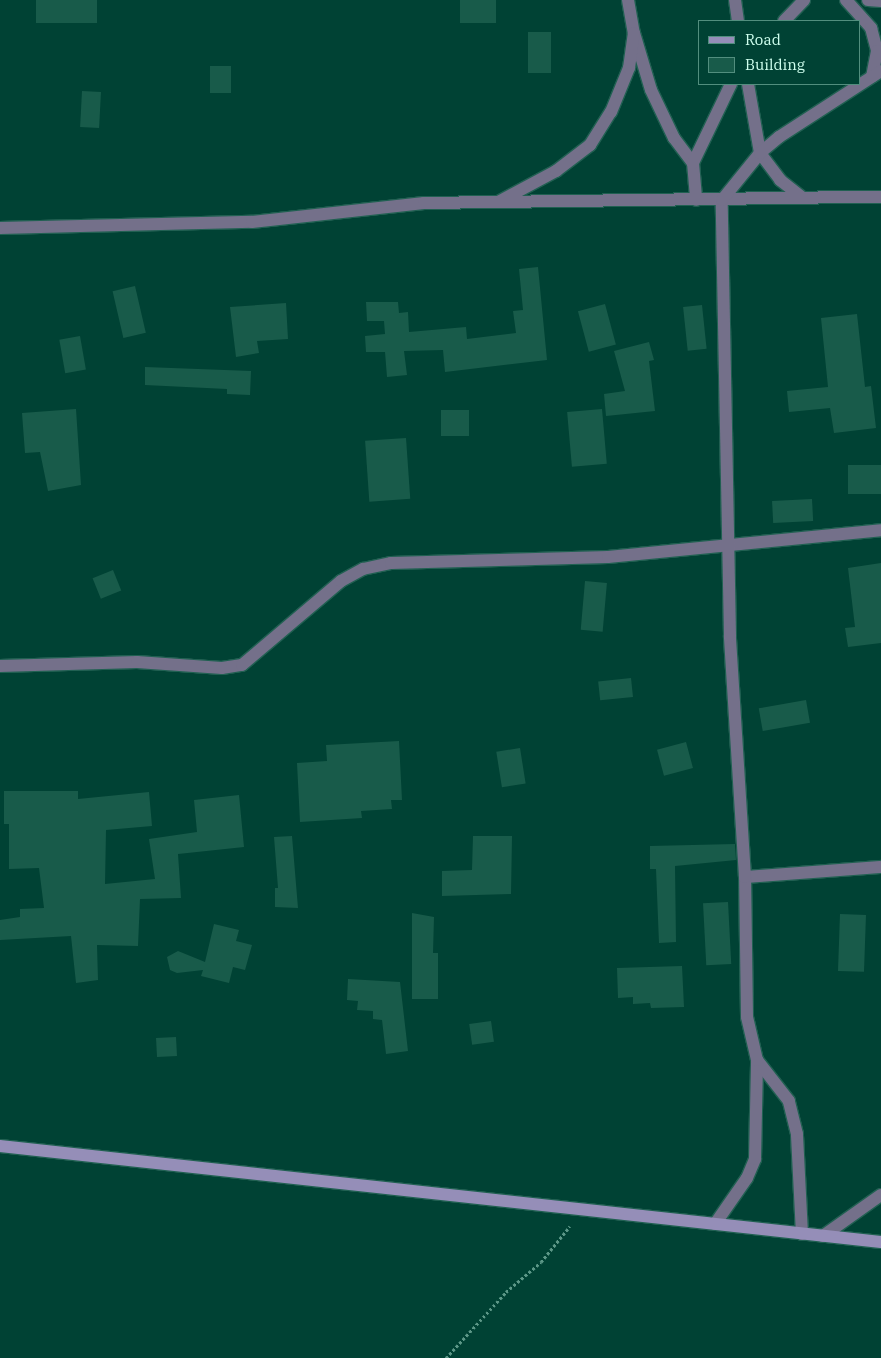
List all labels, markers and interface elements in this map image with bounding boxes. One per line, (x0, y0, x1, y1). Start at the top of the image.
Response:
legend (698, 20, 861, 85)
text: Road (745, 30, 781, 49)
text: Building (745, 55, 805, 74)

